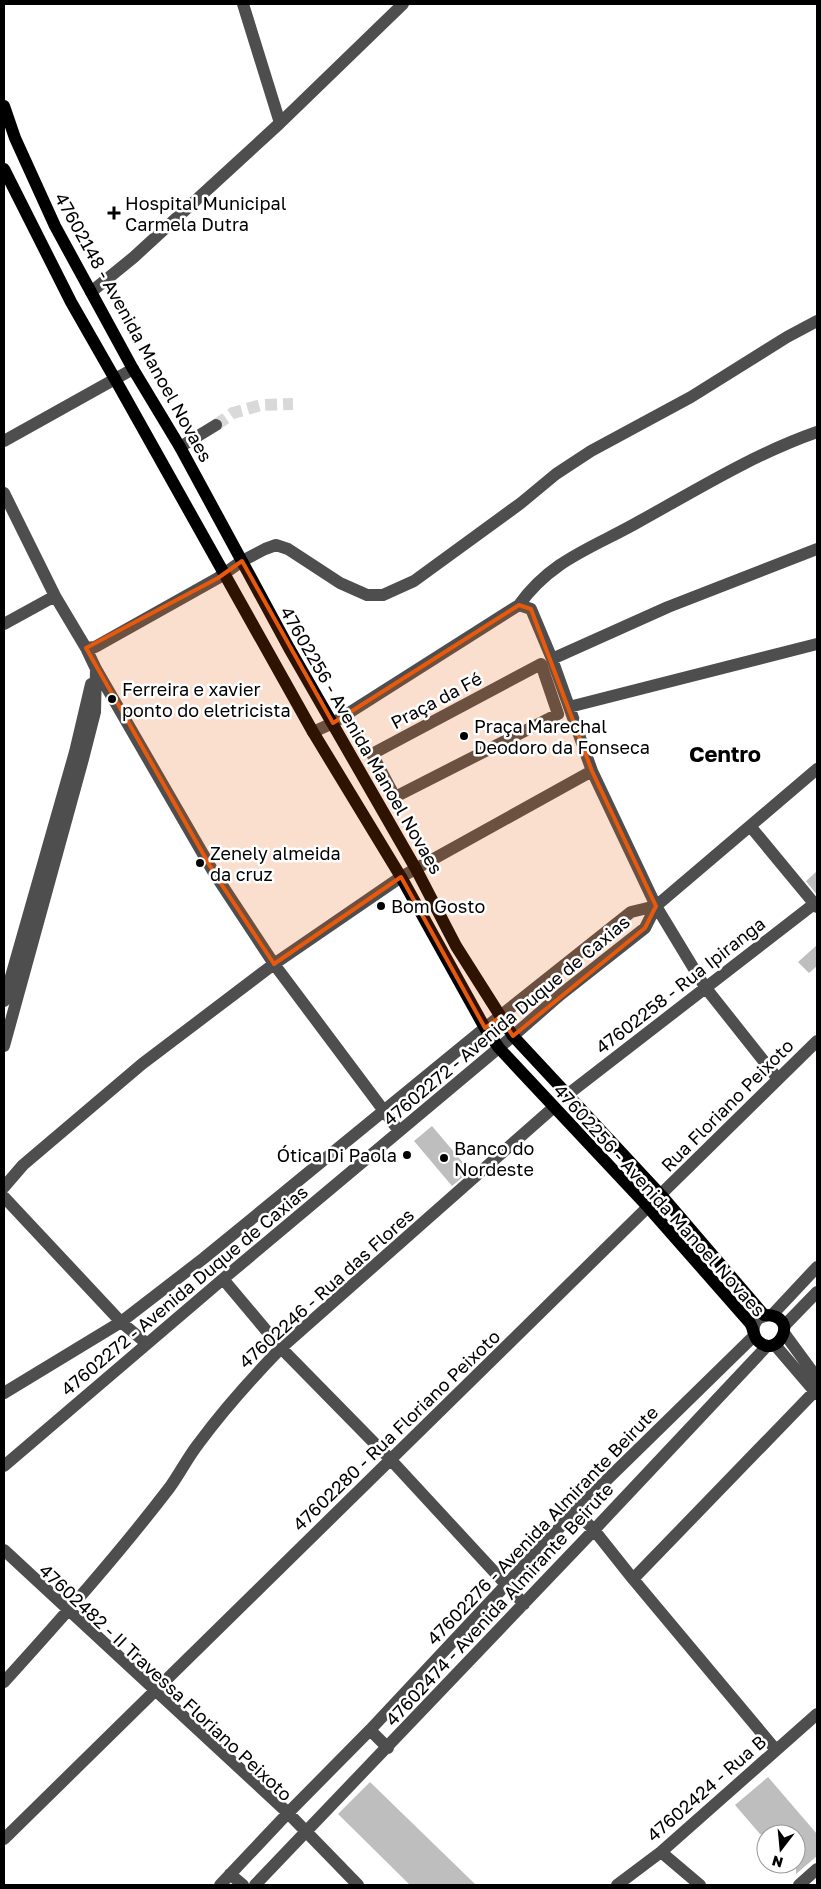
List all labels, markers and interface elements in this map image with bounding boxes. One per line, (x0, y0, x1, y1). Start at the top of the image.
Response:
street label: 47602148 - Avenida Manoel Novaes (51, 189, 217, 465)
place label: Hospital Municipal Carmela Dutra (125, 192, 287, 235)
marker: Hospital Municipal Carmela Dutra (107, 206, 121, 220)
street label: 47602256 - Avenida Manoel Novaes (276, 602, 448, 878)
street label: Praça da Fé (387, 667, 485, 733)
place label: Ferreira e xavier ponto do eletricista (122, 678, 291, 721)
marker: Ferreira e xavier ponto do eletricista (106, 693, 118, 705)
place label: Praça Marechal Deodoro da Fonseca (474, 715, 650, 758)
marker: Praça Marechal Deodoro da Fonseca (458, 730, 470, 742)
district label: Centro (689, 740, 761, 767)
place label: Zenely almeida da cruz (210, 842, 341, 885)
marker: Zenely almeida da cruz (194, 857, 206, 869)
place label: Bom Gosto (391, 895, 485, 917)
marker: Bom Gosto (375, 900, 387, 912)
street label: 47602272 - Avenida Duque de Caxias (378, 910, 634, 1130)
street label: 47602258 - Rua Ipiranga (591, 912, 769, 1058)
street label: Rua Floriano Peixoto (656, 1034, 798, 1176)
street label: 47602256 - Avenida Manoel Novaes (550, 1079, 770, 1321)
place label: Banco do Nordeste (454, 1137, 534, 1180)
place label: Ótica Di Paola (277, 1144, 397, 1166)
marker: Ótica Di Paola (401, 1149, 413, 1161)
marker: Banco do Nordeste (438, 1152, 450, 1164)
street label: 47602272 - Avenida Duque de Caxias (56, 1180, 312, 1400)
street label: 47602246 - Rua das Flores (234, 1204, 418, 1372)
street label: 47602280 - Rua Floriano Peixoto (288, 1325, 504, 1535)
street label: 47602276 - Avenida Almirante Beirute (422, 1401, 662, 1649)
street label: 47602474 - Avenida Almirante Beirute (380, 1478, 618, 1730)
street label: 47602482 - II Travessa Floriano Peixoto (35, 1559, 297, 1805)
street label: 47602424 - Rua B (642, 1730, 770, 1846)
north arrow (756, 1824, 806, 1874)
text: N (770, 1852, 785, 1872)

